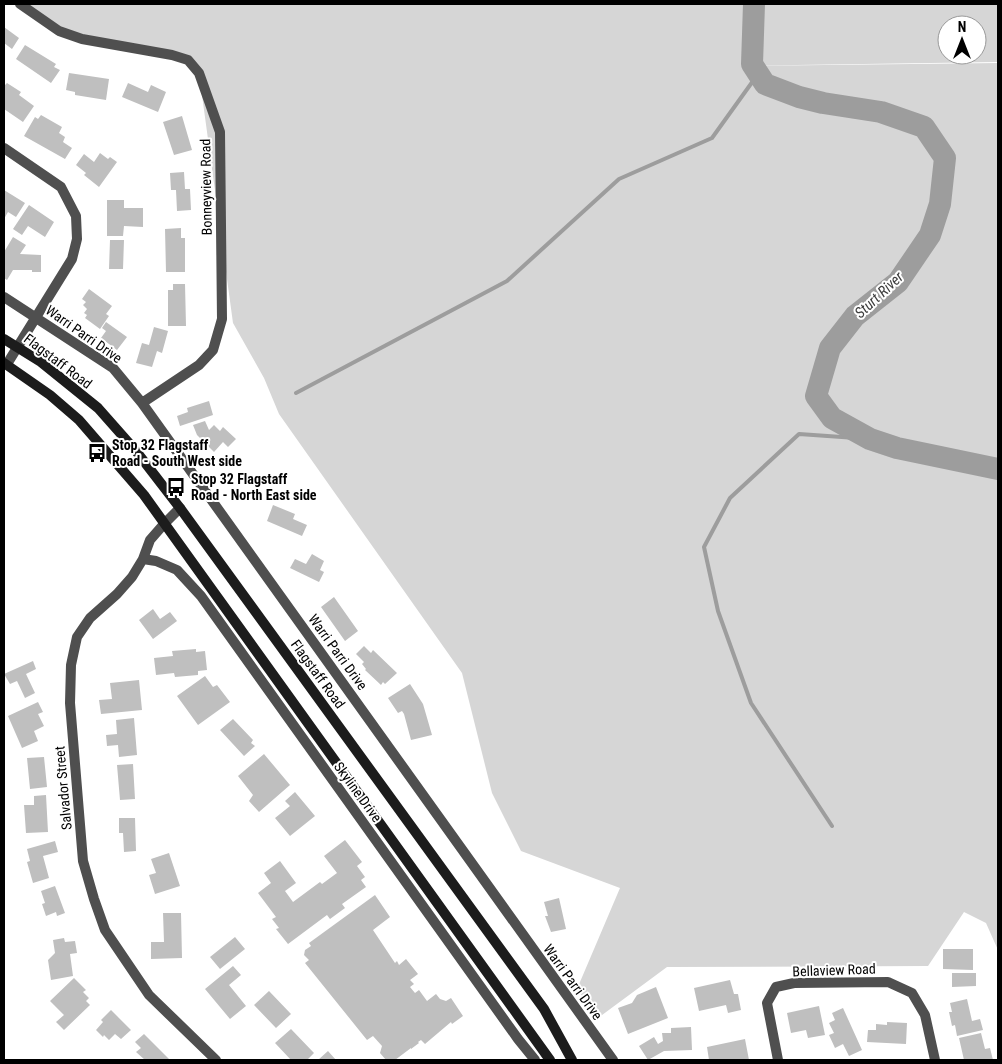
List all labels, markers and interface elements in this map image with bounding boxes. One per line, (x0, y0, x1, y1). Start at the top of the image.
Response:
north arrow (937, 15, 987, 65)
text: N (958, 19, 966, 35)
street label: Bonneyview Road (197, 139, 215, 235)
water label: Sturt River (851, 268, 907, 322)
street label: Warri Parri Drive (43, 302, 126, 366)
street label: Flagstaff Road (21, 330, 95, 392)
place label: Stop 32 Flagstaff Road - South West side (112, 437, 242, 469)
bus stop icon: Stop 32 Flagstaff Road - South West side (86, 442, 108, 464)
place label: Stop 32 Flagstaff Road - North East side (191, 471, 317, 503)
bus stop icon: Stop 32 Flagstaff Road - North East side (165, 476, 187, 498)
street label: Warri Parri Drive (305, 611, 371, 693)
street label: Flagstaff Road (288, 637, 348, 711)
street label: Salvador Street (51, 745, 75, 831)
street label: Skyline Drive (331, 759, 385, 825)
street label: Warri Parri Drive (540, 941, 606, 1023)
street label: Bellaview Road (792, 961, 876, 979)

